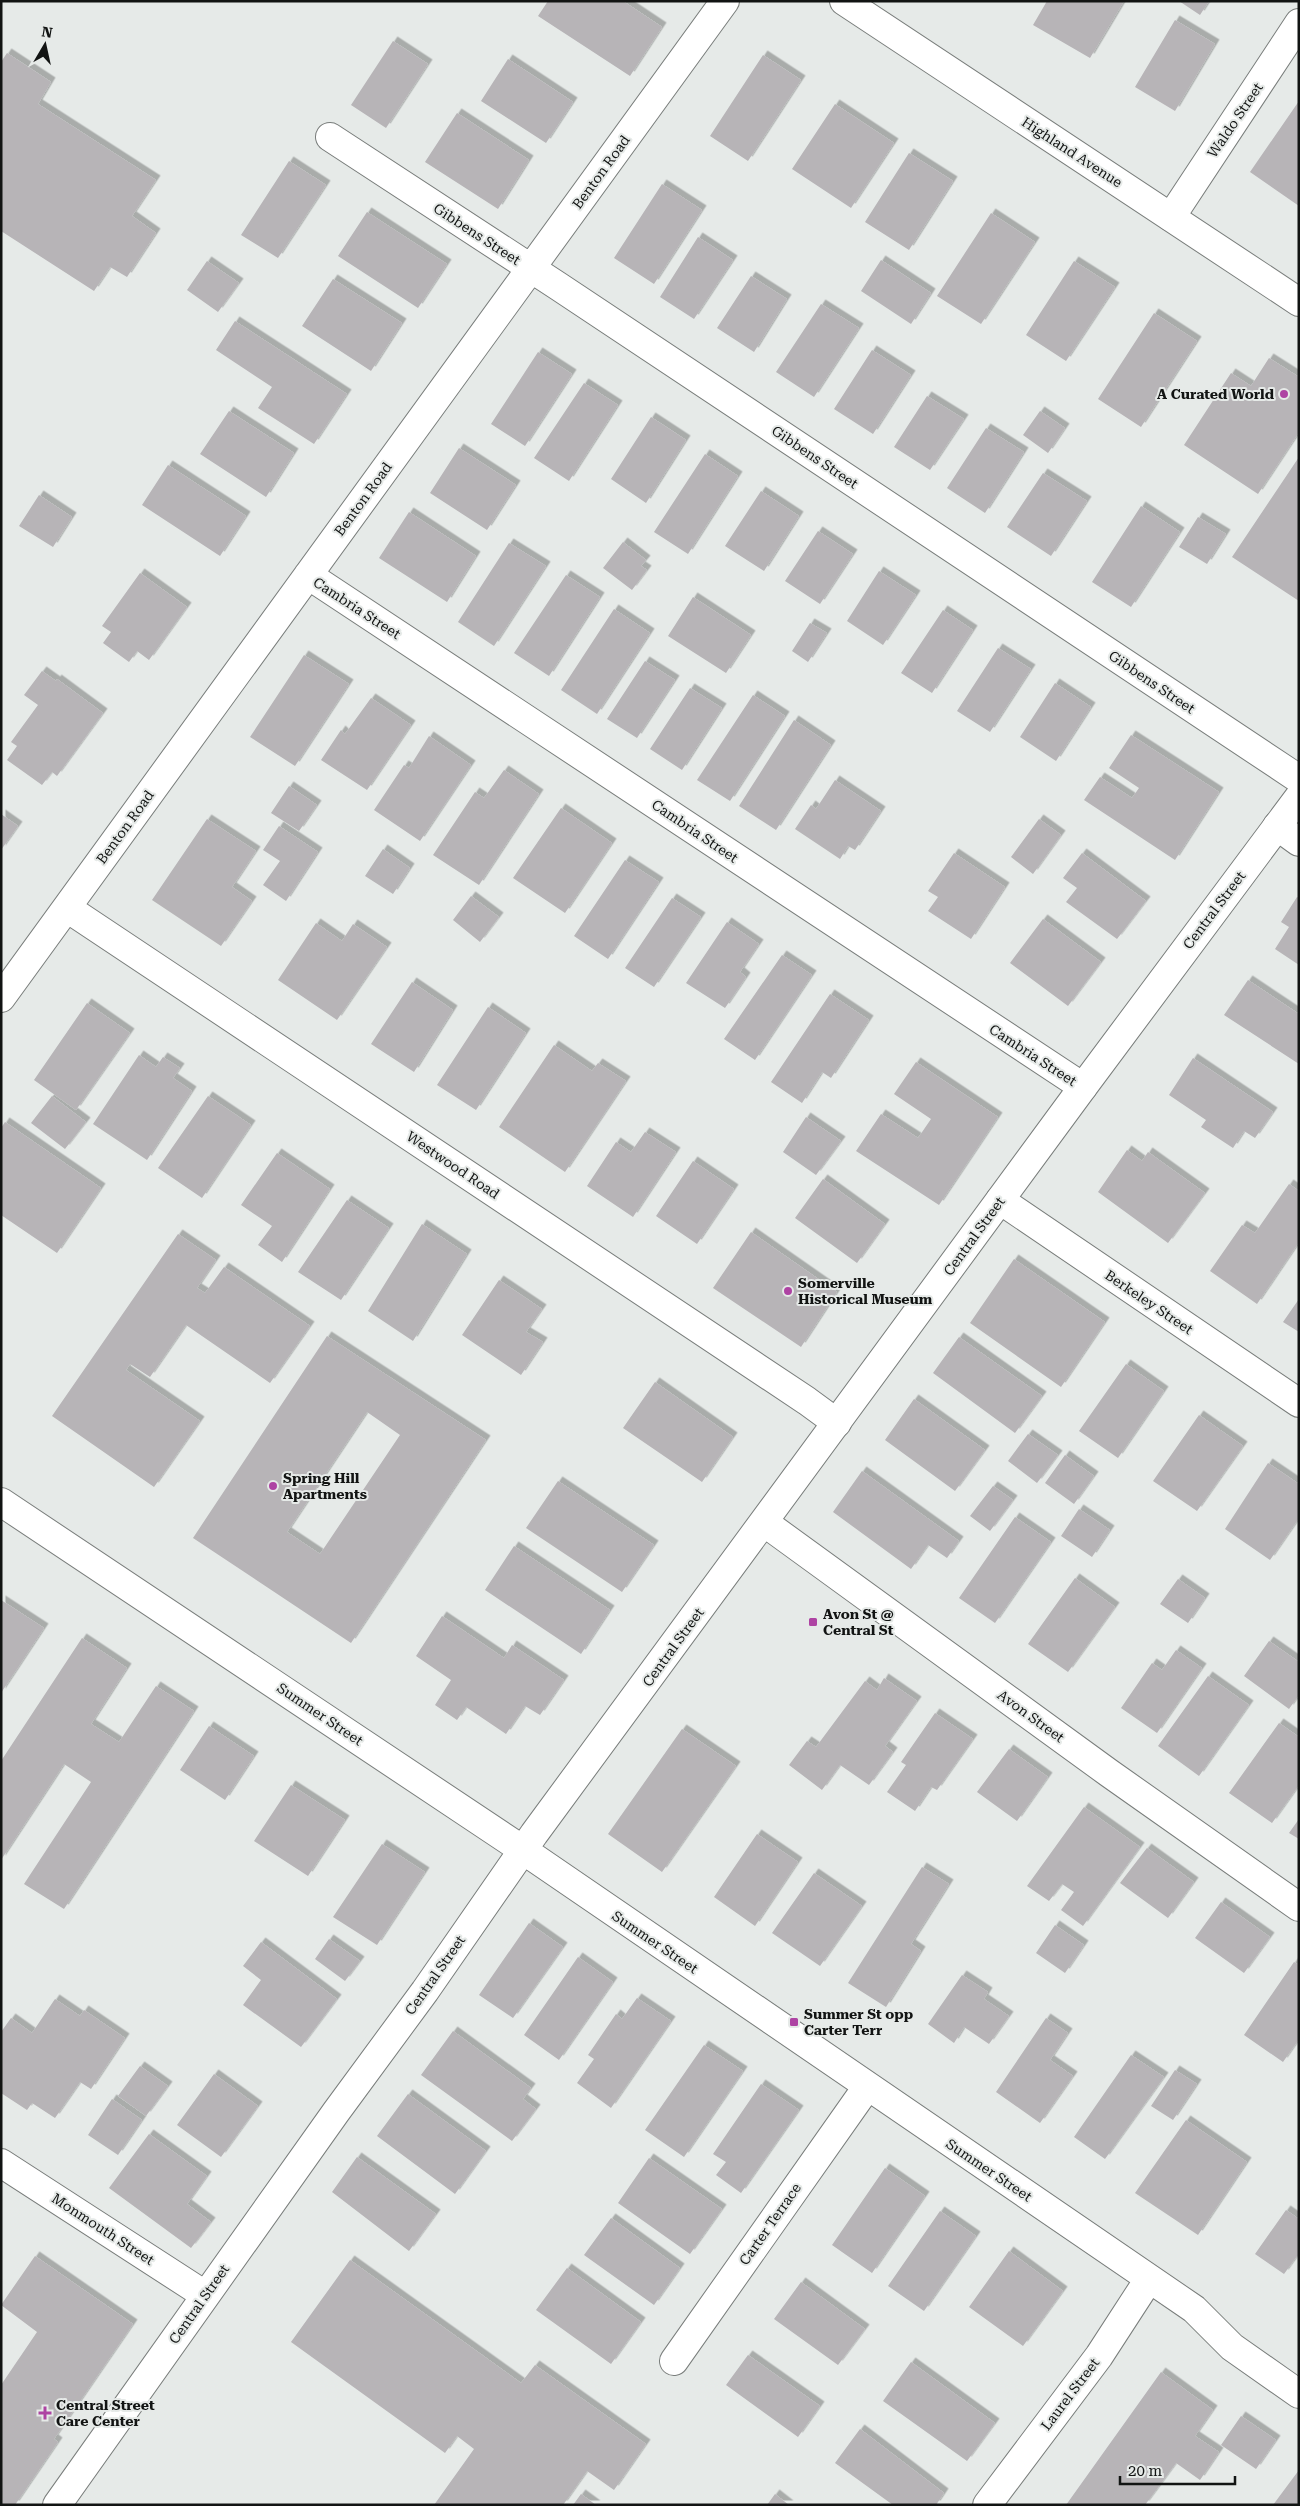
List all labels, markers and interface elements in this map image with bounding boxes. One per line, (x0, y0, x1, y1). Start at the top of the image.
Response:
north arrow (20, 20, 70, 70)
text: N (40, 23, 54, 41)
street label: Waldo Street (1204, 80, 1266, 160)
street label: Highland Avenue (1019, 114, 1125, 191)
street label: Benton Road (569, 132, 633, 212)
street label: Gibbens Street (431, 200, 523, 268)
place label: A Curated World (1157, 386, 1275, 402)
marker: A Curated World (1278, 388, 1290, 400)
street label: Gibbens Street (769, 422, 861, 492)
street label: Benton Road (331, 459, 395, 539)
street label: Cambria Street (310, 574, 404, 642)
street label: Gibbens Street (1106, 647, 1198, 717)
street label: Benton Road (93, 787, 157, 867)
street label: Cambria Street (649, 796, 741, 866)
street label: Central Street (1180, 868, 1248, 952)
street label: Cambria Street (986, 1021, 1080, 1089)
street label: Westwood Road (403, 1128, 503, 1202)
street label: Central Street (940, 1194, 1008, 1278)
street label: Berkeley Street (1102, 1267, 1196, 1337)
place label: Somerville Historical Museum (798, 1275, 933, 1307)
marker: Somerville Historical Museum (782, 1285, 794, 1297)
place label: Spring Hill Apartments (283, 1470, 367, 1502)
marker: Spring Hill Apartments (267, 1480, 279, 1492)
street label: Central Street (639, 1605, 707, 1689)
place label: Avon St @ Central St (823, 1606, 894, 1638)
marker: Avon St @ Central St (807, 1616, 819, 1628)
street label: Summer Street (274, 1679, 366, 1749)
street label: Avon Street (995, 1686, 1067, 1746)
street label: Summer Street (609, 1907, 701, 1977)
street label: Central Street (402, 1932, 468, 2018)
place label: Summer St opp Carter Terr (804, 2006, 913, 2038)
marker: Summer St opp Carter Terr (788, 2016, 800, 2028)
street label: Summer Street (943, 2135, 1035, 2205)
street label: Carter Terrace (736, 2180, 804, 2268)
street label: Monmouth Street (49, 2190, 157, 2268)
street label: Central Street (166, 2261, 232, 2347)
street label: Laurel Street (1038, 2355, 1102, 2433)
place label: Central Street Care Center (56, 2397, 155, 2429)
marker: Central Street Care Center (38, 2406, 52, 2420)
scale bar (1120, 2454, 1235, 2486)
text: 20 m (1128, 2462, 1163, 2480)

